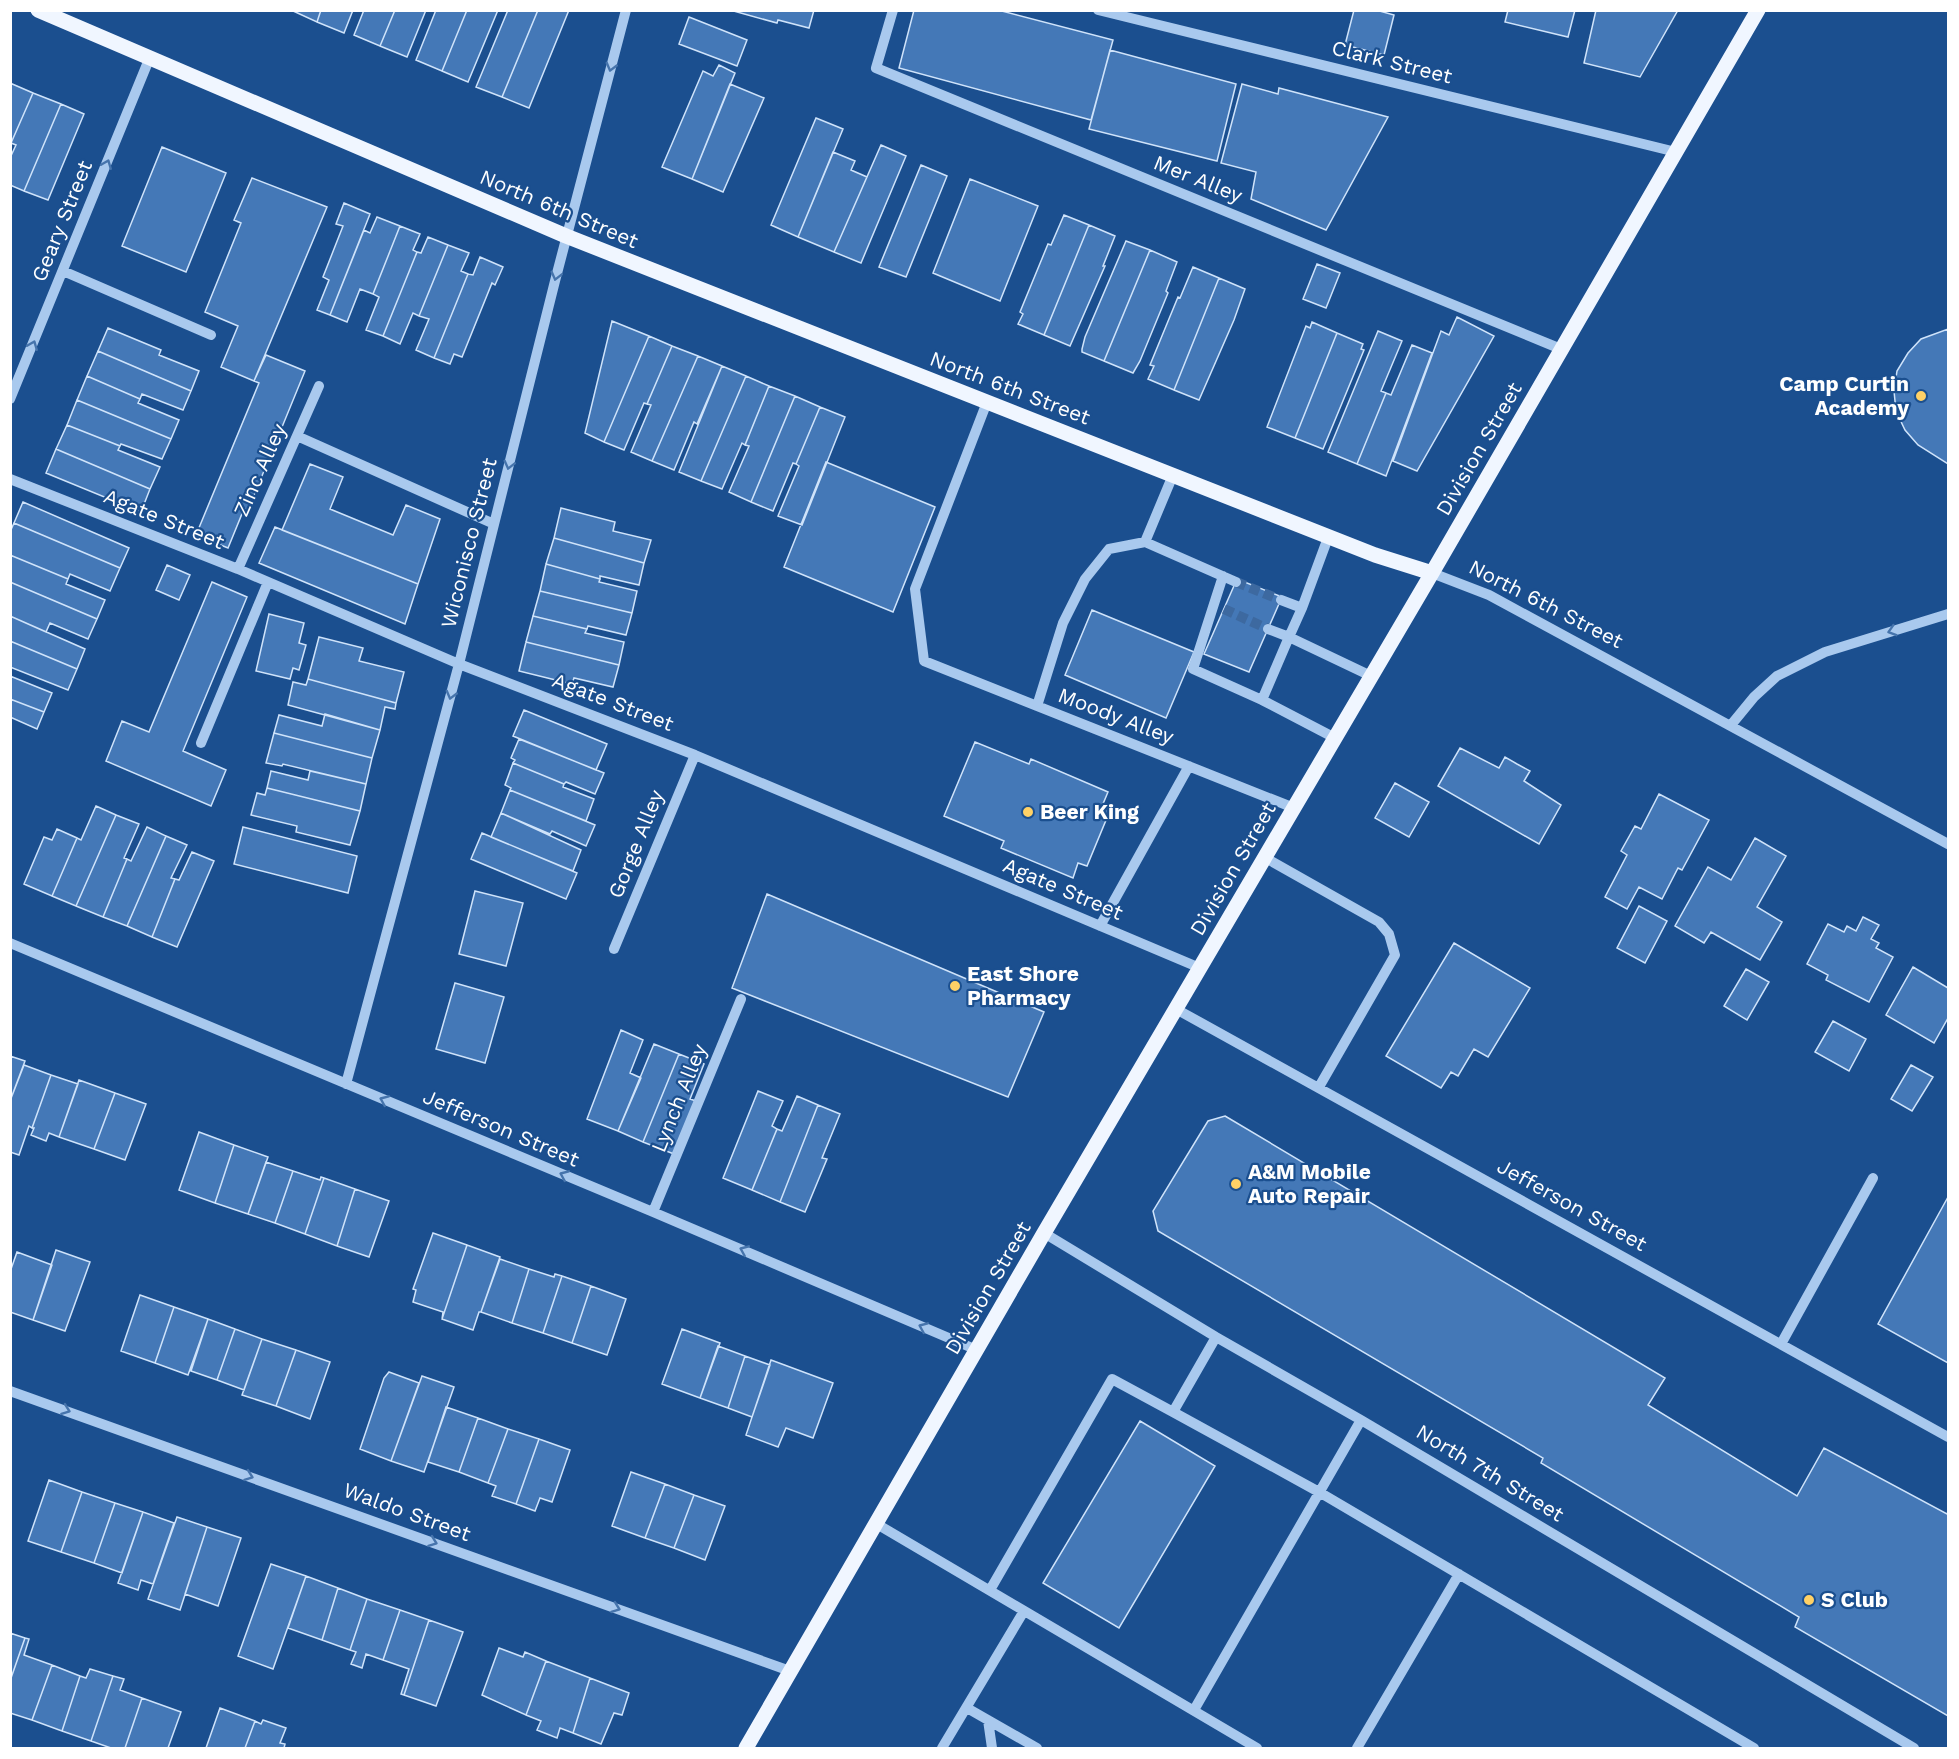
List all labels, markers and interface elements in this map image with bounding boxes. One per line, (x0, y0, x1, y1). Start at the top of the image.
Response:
street label: Clark Street (1329, 34, 1455, 89)
one-way arrow (605, 62, 618, 72)
street label: Mer Alley (1150, 149, 1246, 208)
street label: Geary Street (26, 156, 97, 285)
one-way arrow (100, 160, 112, 171)
street label: North 6th Street (476, 164, 642, 253)
one-way arrow (551, 271, 564, 281)
one-way arrow (26, 340, 38, 351)
street label: North 6th Street (926, 345, 1094, 430)
place label: Camp Curtin Academy (1779, 371, 1909, 420)
street label: Division Street (1430, 377, 1527, 520)
marker: Camp Curtin Academy (1914, 389, 1928, 403)
street label: Zinc Alley (228, 419, 291, 520)
street label: Wiconisco Street (435, 455, 502, 631)
one-way arrow (504, 459, 516, 470)
street label: Agate Street (100, 483, 228, 554)
street label: North 6th Street (1465, 554, 1628, 653)
one-way arrow (1888, 624, 1898, 636)
street label: Agate Street (549, 667, 677, 736)
street label: Moody Alley (1055, 682, 1178, 749)
one-way arrow (446, 689, 458, 700)
street label: Gorge Alley (602, 786, 669, 902)
street label: Division Street (1184, 797, 1281, 940)
place label: Beer King (1040, 799, 1139, 824)
marker: Beer King (1021, 805, 1035, 819)
street label: Agate Street (999, 852, 1127, 925)
place label: East Shore Pharmacy (967, 961, 1079, 1010)
marker: East Shore Pharmacy (948, 979, 962, 993)
street label: Lynch Alley (645, 1040, 712, 1156)
street label: Jefferson Street (419, 1083, 583, 1172)
one-way arrow (379, 1095, 390, 1107)
street label: Jefferson Street (1493, 1153, 1652, 1256)
place label: A&M Mobile Auto Repair (1248, 1159, 1371, 1208)
one-way arrow (559, 1170, 570, 1182)
marker: A&M Mobile Auto Repair (1229, 1177, 1243, 1191)
street label: Division Street (939, 1216, 1036, 1359)
one-way arrow (739, 1246, 750, 1258)
one-way arrow (919, 1322, 930, 1334)
one-way arrow (60, 1403, 70, 1416)
street label: North 7th Street (1412, 1419, 1569, 1527)
one-way arrow (243, 1469, 254, 1482)
street label: Waldo Street (340, 1477, 474, 1546)
one-way arrow (427, 1534, 438, 1547)
place label: S Club (1821, 1587, 1888, 1612)
marker: S Club (1802, 1593, 1816, 1607)
one-way arrow (610, 1600, 621, 1613)

